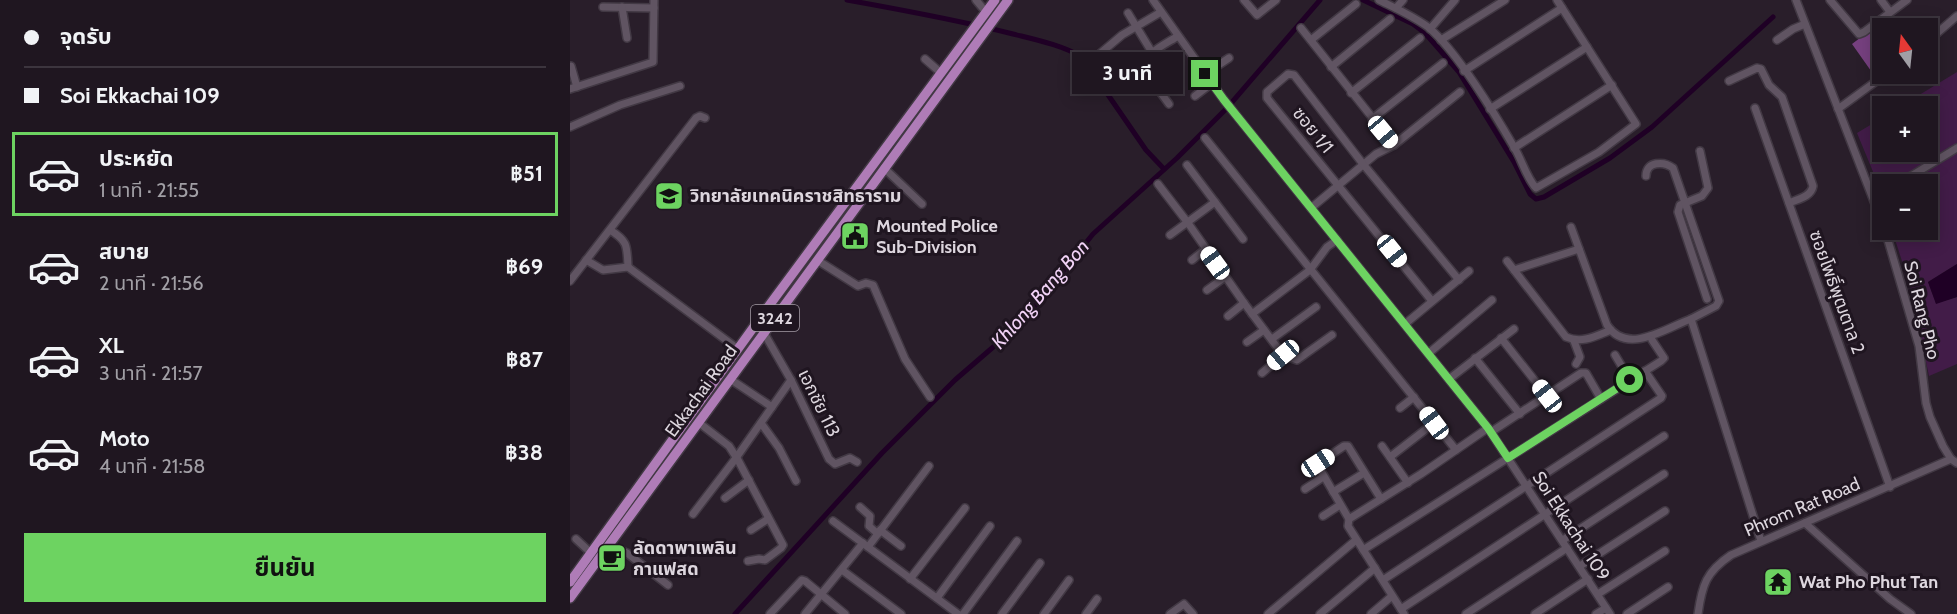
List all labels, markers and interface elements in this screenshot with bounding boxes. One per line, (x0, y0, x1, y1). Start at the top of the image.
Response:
north arrow (1872, 18, 1938, 84)
map controls (1872, 18, 1938, 240)
text: จุดรับ (60, 23, 112, 50)
callout: 3 นาที (1073, 53, 1184, 95)
route end (1191, 60, 1218, 87)
text: 3 นาที (1103, 61, 1152, 85)
text: Soi Ekkachai 109 (60, 82, 220, 109)
button: + (1872, 96, 1938, 162)
street label: ซอย 1/1 (1288, 103, 1338, 157)
car (1365, 112, 1401, 152)
text: ประหยัด (99, 145, 174, 172)
icon: car (27, 147, 81, 201)
text: ฿51 (510, 160, 543, 187)
button: − (1872, 174, 1938, 240)
text: 1 นาที · 21:55 (99, 178, 199, 202)
school or university icon: วิทยาลัยเทคนิคราชสิทธาราม (653, 180, 685, 212)
place label: วิทยาลัยเทคนิคราชสิทธาราม (690, 185, 902, 207)
place label: Mounted Police Sub-Division (876, 215, 998, 258)
public building icon: Mounted Police Sub-Division (839, 220, 871, 252)
street label: ซอยโพธิ์พุฒตาล 2 (1804, 227, 1870, 357)
car (1374, 231, 1410, 271)
water label: Khlong Bang Bon (986, 234, 1094, 354)
text: สบาย (99, 238, 149, 265)
icon: car (27, 240, 81, 294)
car (1197, 243, 1233, 283)
text: ฿69 (505, 253, 543, 280)
street label: Soi Rang Pho (1899, 259, 1945, 362)
text: 2 นาที · 21:56 (99, 271, 204, 295)
road number: 3242 (751, 305, 799, 331)
text: XL (99, 332, 124, 359)
icon: car (27, 333, 81, 387)
car (1263, 337, 1303, 373)
street label: Ekkachai Road (660, 341, 742, 441)
text: ฿87 (506, 346, 543, 373)
text: 3 นาที · 21:57 (99, 361, 203, 385)
street label: เอกชัย 113 (793, 366, 845, 440)
route start (1616, 366, 1643, 393)
car (1529, 376, 1565, 416)
car (1416, 403, 1452, 443)
text: Moto (99, 425, 150, 452)
icon: car (27, 426, 81, 480)
text: ฿38 (505, 439, 543, 466)
car (1298, 446, 1338, 480)
text: 4 นาที · 21:58 (99, 454, 205, 478)
street label: Soi Ekkachai 109 (1527, 467, 1615, 585)
street label: Phrom Rat Road (1741, 473, 1863, 541)
button: ยืนยัน (24, 533, 546, 602)
place label: ลัดดาพาเพลิน กาแฟสด (633, 537, 737, 580)
cafe icon: ลัดดาพาเพลิน กาแฟสด (596, 542, 628, 574)
temple icon: Wat Pho Phut Tan (1762, 566, 1794, 598)
place label: Wat Pho Phut Tan (1799, 571, 1938, 593)

